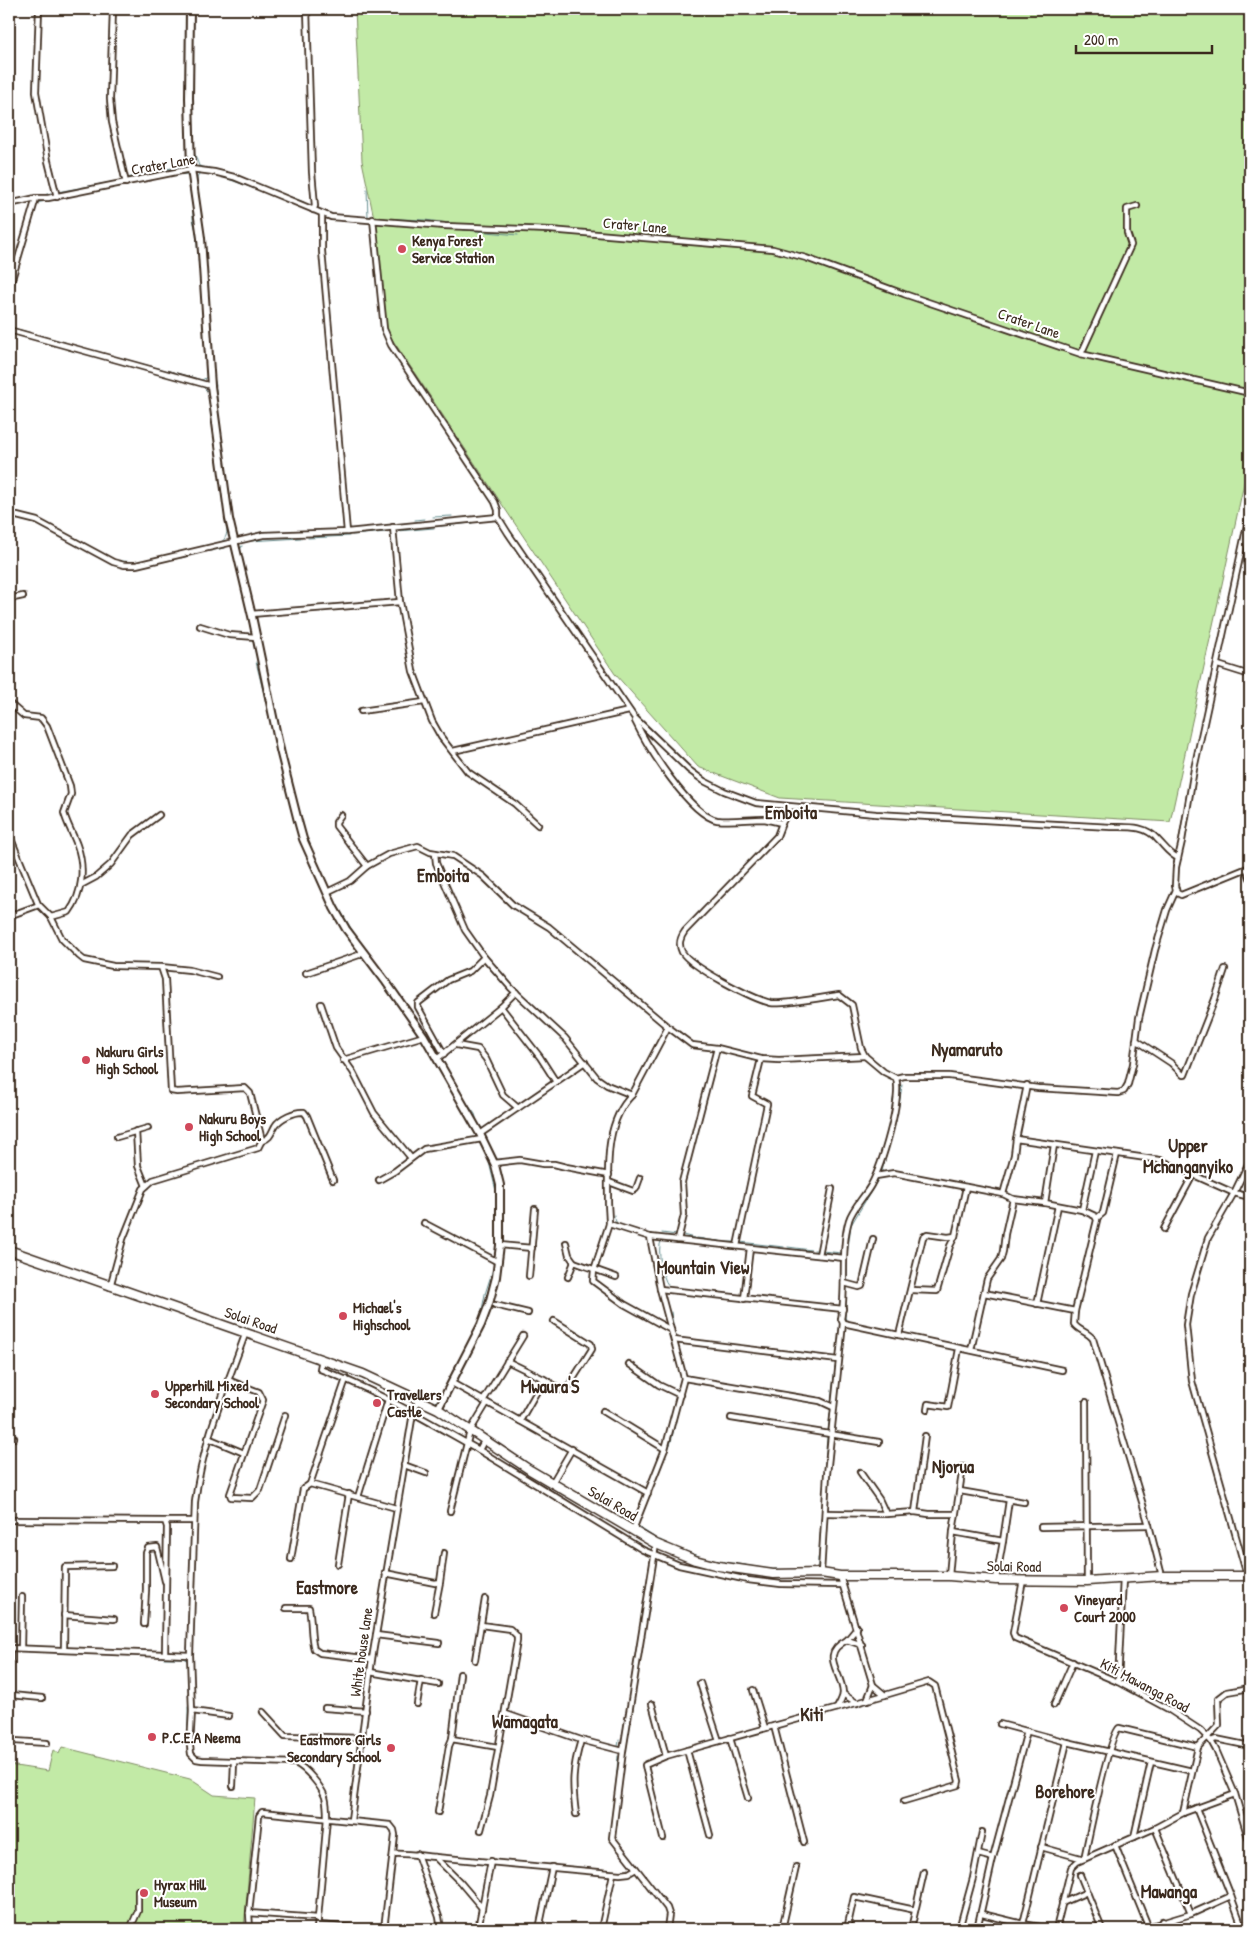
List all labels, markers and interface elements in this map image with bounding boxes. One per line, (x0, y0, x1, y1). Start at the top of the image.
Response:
scale bar (1076, 22, 1213, 54)
text: 200 m (1084, 29, 1118, 50)
street label: Crater Lane (129, 148, 197, 180)
street label: Crater Lane (602, 212, 668, 238)
place label: Kenya Forest Service Station (412, 230, 495, 268)
marker: Kenya Forest Service Station (396, 243, 408, 255)
street label: Crater Lane (995, 303, 1063, 343)
district label: Emboita (765, 800, 818, 825)
district label: Emboita (417, 863, 470, 888)
district label: Nyamaruto (931, 1037, 1003, 1063)
place label: Nakuru Girls High School (96, 1041, 164, 1080)
marker: Nakuru Girls High School (80, 1054, 92, 1066)
place label: Nakuru Boys High School (199, 1108, 266, 1147)
marker: Nakuru Boys High School (183, 1121, 195, 1133)
district label: Upper Mchanganyiko (1143, 1133, 1234, 1180)
district label: Mountain View (657, 1255, 750, 1280)
place label: Michael's Highschool (353, 1297, 411, 1336)
street label: Solai Road (222, 1301, 280, 1339)
marker: Michael's Highschool (337, 1310, 349, 1322)
district label: Mwaura'S (521, 1374, 580, 1399)
place label: Upperhill Mixed Secondary School (165, 1375, 260, 1414)
place label: Travellers Castle (386, 1384, 442, 1422)
marker: Upperhill Mixed Secondary School (149, 1388, 161, 1400)
marker: Travellers Castle (371, 1397, 383, 1409)
district label: Njorua (932, 1454, 975, 1479)
street label: Solai Road (584, 1480, 642, 1526)
street label: Solai Road (987, 1555, 1041, 1577)
district label: Eastmore (296, 1575, 359, 1600)
place label: Vineyard Court 2000 (1074, 1589, 1136, 1627)
marker: Vineyard Court 2000 (1058, 1602, 1070, 1614)
street label: White house lane (344, 1606, 378, 1698)
street label: Kiti Mawanga Road (1097, 1653, 1193, 1717)
district label: Kiti (800, 1702, 824, 1727)
district label: Wamagata (492, 1709, 559, 1735)
place label: P.C.E.A Neema (162, 1727, 241, 1748)
place label: Eastmore Girls Secondary School (287, 1729, 382, 1768)
marker: P.C.E.A Neema (146, 1731, 158, 1743)
marker: Eastmore Girls Secondary School (385, 1742, 397, 1754)
district label: Borehore (1035, 1779, 1096, 1804)
place label: Hyrax Hill Museum (154, 1874, 207, 1912)
district label: Mawanga (1141, 1879, 1198, 1905)
marker: Hyrax Hill Museum (138, 1887, 150, 1899)

